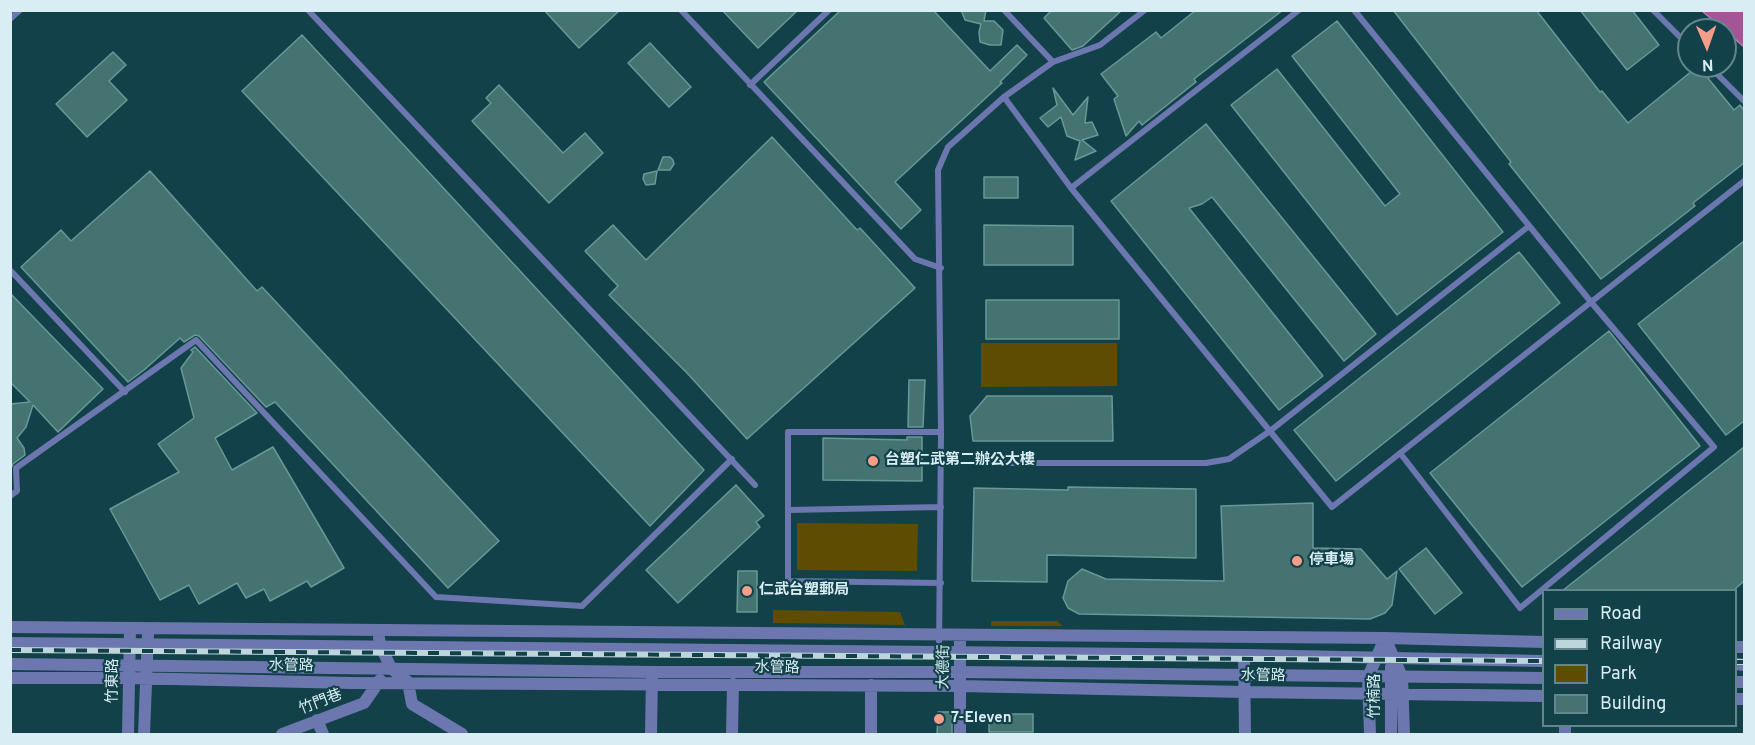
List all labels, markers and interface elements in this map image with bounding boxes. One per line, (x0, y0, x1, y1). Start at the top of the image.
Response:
north arrow (1677, 18, 1737, 78)
text: N (1701, 54, 1714, 74)
place label: 台塑仁武第二辦公大樓 (885, 452, 1035, 470)
marker: 台塑仁武第二辦公大樓 (866, 454, 880, 468)
place label: 停車場 (1309, 552, 1354, 570)
marker: 停車場 (1290, 554, 1304, 568)
place label: 仁武台塑郵局 (759, 582, 849, 600)
marker: 仁武台塑郵局 (740, 584, 754, 598)
legend (1542, 589, 1737, 727)
text: Road (1600, 603, 1642, 626)
text: Railway (1600, 633, 1662, 656)
street label: 大德街 (936, 644, 954, 690)
street label: 竹東路 (105, 658, 123, 704)
street label: 水管路 (268, 658, 314, 676)
street label: 水管路 (754, 660, 800, 678)
text: Park (1600, 663, 1637, 686)
street label: 水管路 (1240, 668, 1286, 686)
street label: 竹楠路 (1367, 674, 1385, 718)
street label: 竹門巷 (297, 687, 345, 719)
text: Building (1600, 693, 1666, 716)
place label: 7-Eleven (951, 710, 1012, 728)
marker: 7-Eleven (932, 712, 946, 726)

